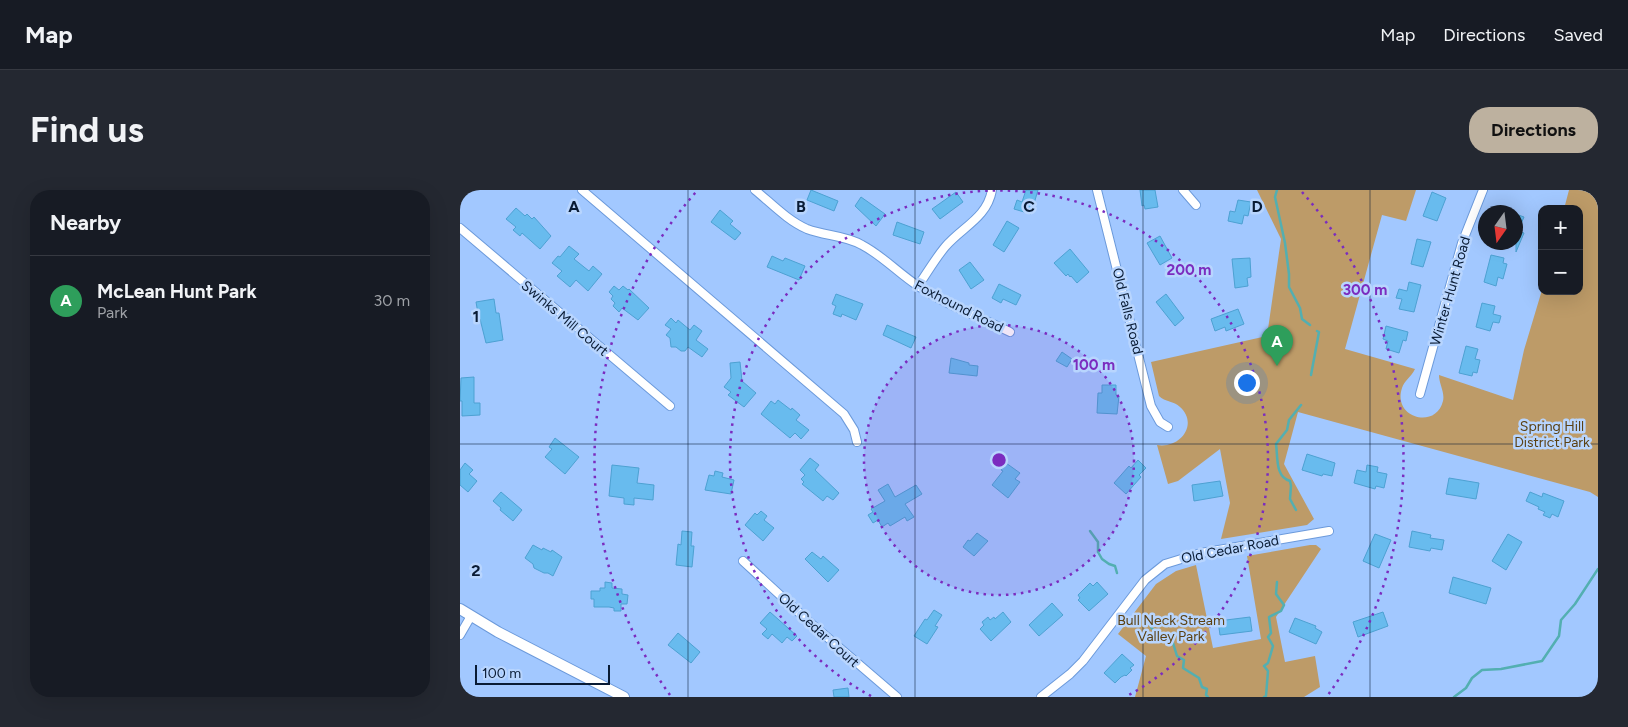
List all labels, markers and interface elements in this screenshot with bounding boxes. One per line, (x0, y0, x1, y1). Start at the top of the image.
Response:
text: Map (25, 20, 73, 49)
text: Map (1380, 24, 1415, 46)
text: Directions (1443, 24, 1525, 46)
text: Saved (1553, 24, 1603, 46)
button: Directions (1469, 107, 1598, 153)
text: Find us (30, 109, 144, 151)
text: A (568, 197, 580, 216)
text: B (796, 197, 806, 216)
text: C (1023, 197, 1035, 216)
text: D (1251, 197, 1263, 216)
north arrow (1478, 205, 1523, 250)
map controls (1538, 205, 1583, 295)
button: + (1538, 205, 1583, 250)
text: Nearby (50, 210, 121, 235)
street label: Winter Hunt Road (1427, 235, 1474, 348)
button: − (1538, 250, 1583, 295)
text: 200 m (1167, 261, 1211, 279)
street label: Old Falls Road (1109, 266, 1146, 356)
street label: Swinks Mill Court (518, 277, 612, 360)
street label: Foxhound Road (911, 277, 1006, 336)
text: McLean Hunt Park (97, 280, 257, 303)
text: 300 m (1343, 281, 1387, 299)
text: A (60, 291, 72, 310)
text: 30 m (373, 291, 410, 310)
text: Park (97, 303, 127, 322)
text: 1 (473, 307, 479, 326)
pin: A (1261, 325, 1293, 366)
text: 100 m (1073, 356, 1115, 374)
your location (1234, 370, 1260, 396)
park label: Spring Hill District Park (1514, 418, 1590, 451)
centre of rings (990, 451, 1008, 469)
street label: Old Cedar Road (1180, 532, 1280, 567)
text: 2 (471, 561, 481, 580)
street label: Old Cedar Court (775, 590, 863, 671)
park label: Bull Neck Stream Valley Park (1117, 612, 1225, 645)
scale bar (475, 662, 610, 685)
text: 100 m (482, 665, 521, 682)

